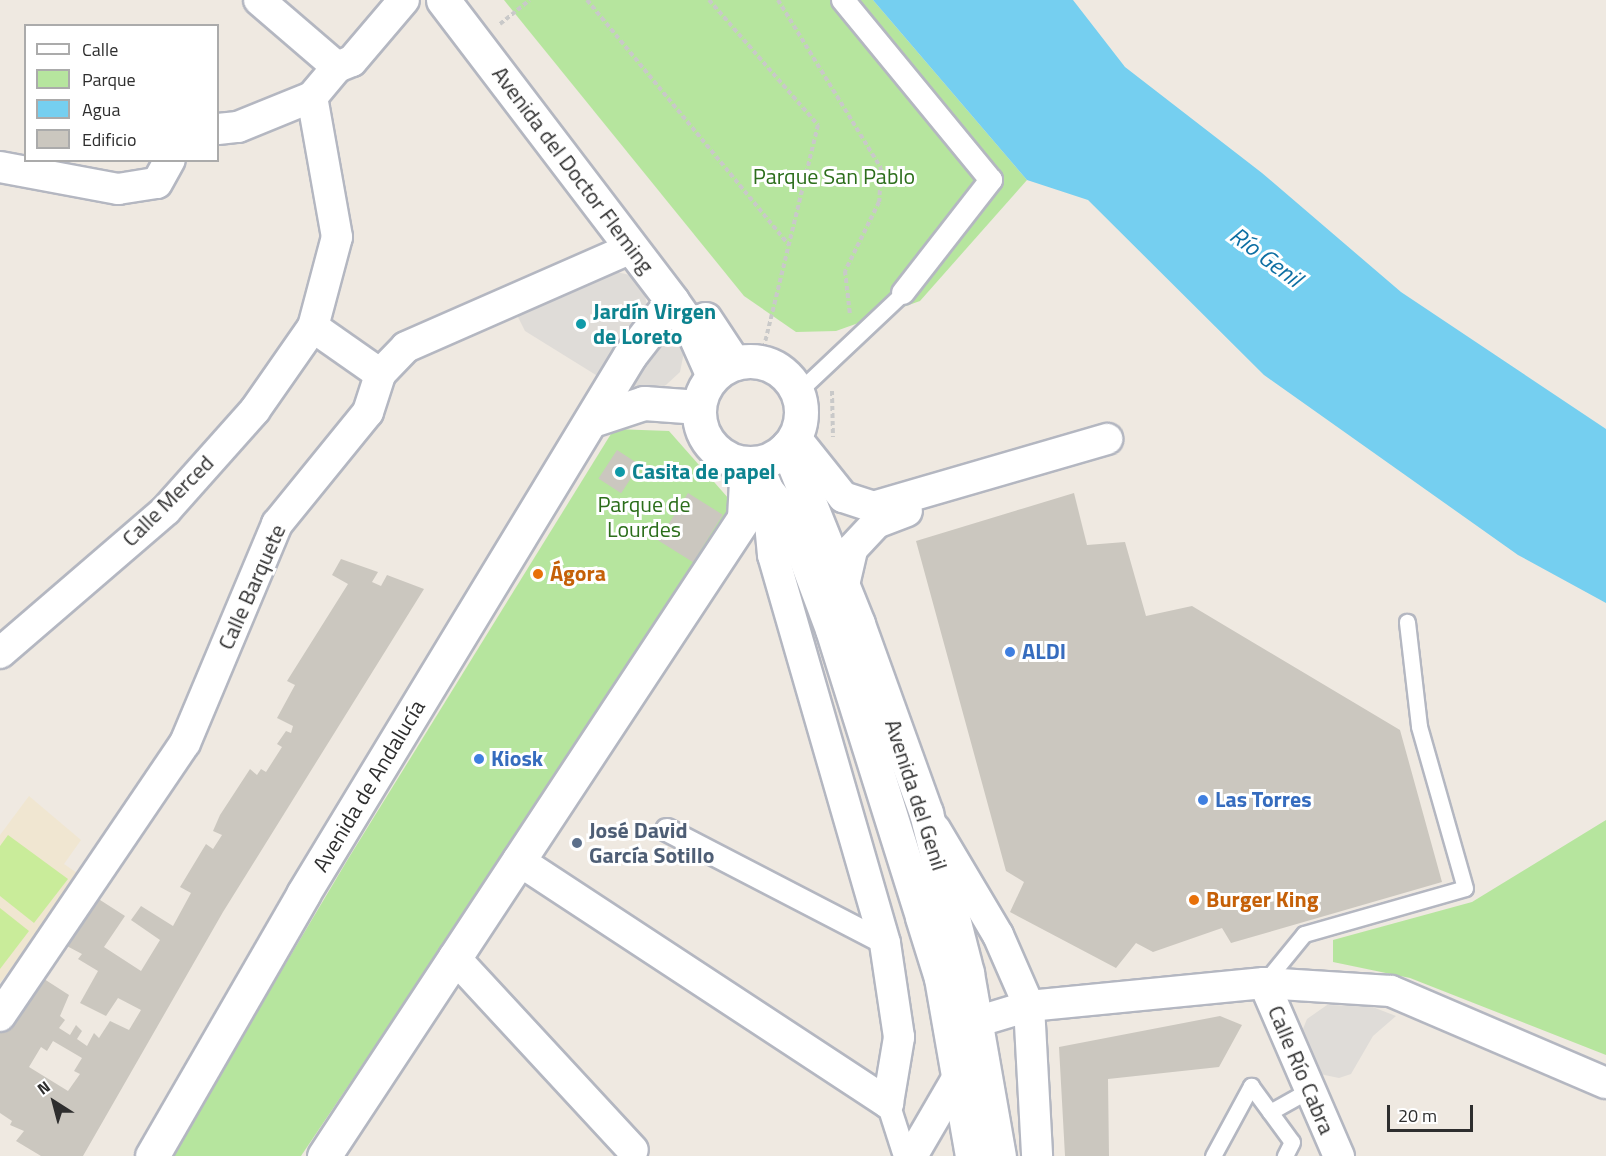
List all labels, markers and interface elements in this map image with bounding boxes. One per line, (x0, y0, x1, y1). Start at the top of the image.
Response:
legend (24, 24, 219, 162)
text: Calle (82, 36, 118, 63)
street label: Avenida del Doctor Fleming (487, 61, 659, 279)
text: Parque (82, 66, 136, 93)
text: Agua (82, 96, 120, 123)
text: Edificio (82, 126, 136, 153)
park label: Parque San Pablo (753, 164, 915, 190)
water label: Río Genil (1224, 221, 1308, 293)
place label: Jardín Virgen de Loreto (593, 298, 716, 350)
marker: Jardín Virgen de Loreto (574, 317, 588, 331)
street label: Calle Merced (117, 450, 219, 552)
place label: Casita de papel (632, 459, 776, 485)
marker: Casita de papel (613, 465, 627, 479)
park label: Parque de Lourdes (597, 491, 691, 542)
street label: Calle Barquete (213, 520, 291, 654)
place label: Ágora (550, 561, 606, 587)
marker: Ágora (531, 567, 545, 581)
place label: ALDI (1022, 639, 1066, 665)
marker: ALDI (1003, 645, 1017, 659)
street label: Avenida de Andalucía (307, 695, 431, 877)
street label: Avenida del Genil (879, 716, 953, 874)
place label: Kiosk (491, 746, 543, 772)
marker: Kiosk (472, 752, 486, 766)
place label: Las Torres (1215, 787, 1312, 813)
marker: Las Torres (1196, 793, 1210, 807)
place label: José David García Sotillo (589, 817, 714, 868)
marker: José David García Sotillo (570, 836, 584, 850)
place label: Burger King (1206, 887, 1318, 913)
marker: Burger King (1187, 893, 1201, 907)
street label: Calle Río Cabra (1262, 1002, 1340, 1138)
north arrow (24, 1072, 84, 1132)
text: N (32, 1074, 55, 1100)
scale bar (1390, 1093, 1476, 1131)
text: 20 m (1398, 1102, 1437, 1129)

